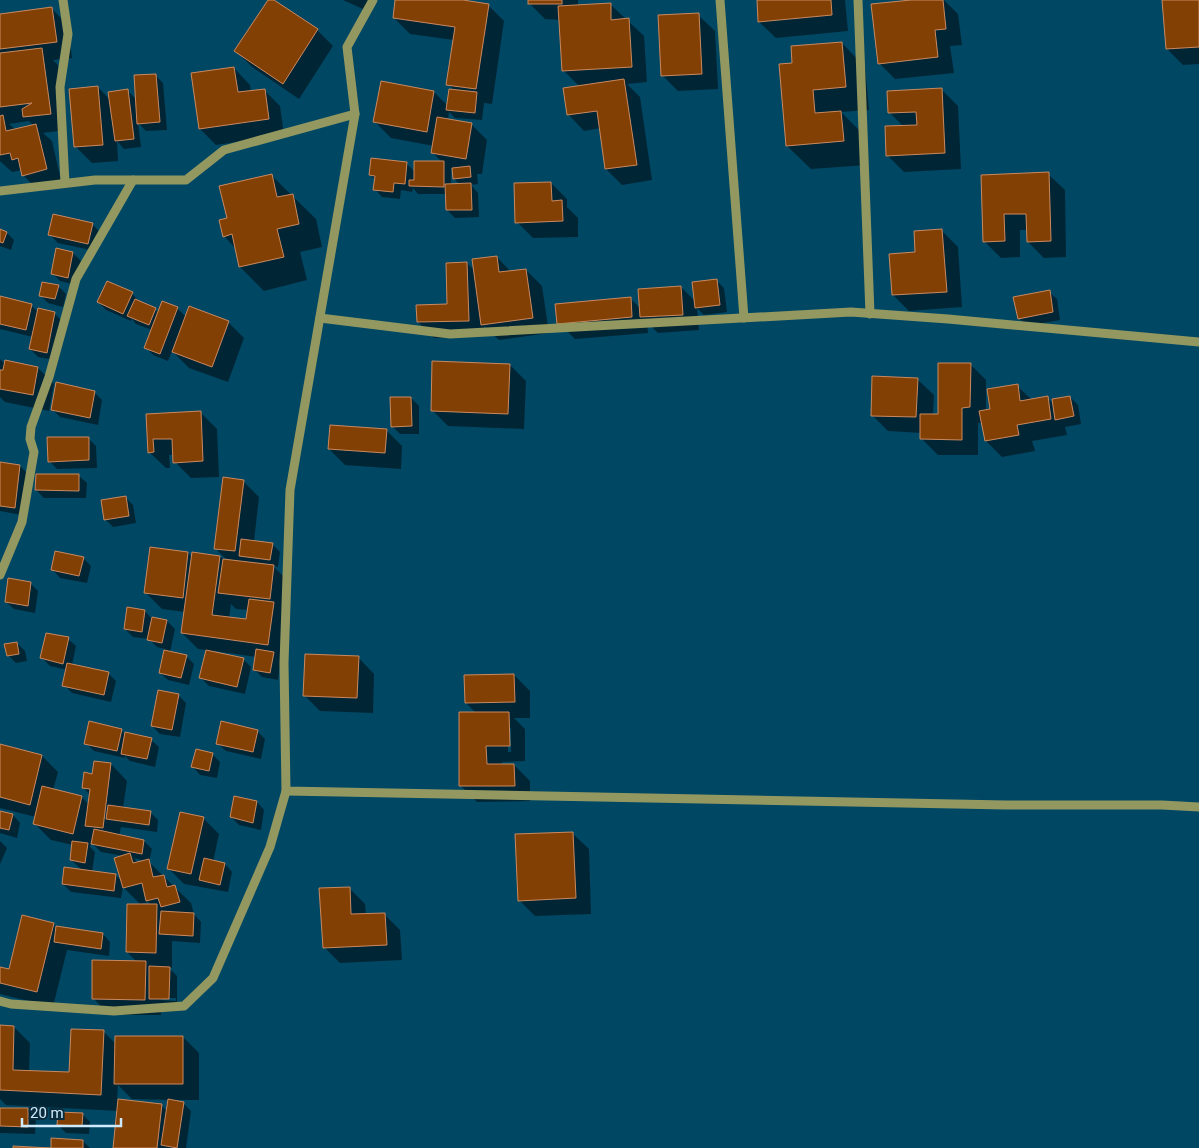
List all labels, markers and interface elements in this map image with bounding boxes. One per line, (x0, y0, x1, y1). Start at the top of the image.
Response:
scale bar (22, 1096, 121, 1128)
text: 20 m (30, 1104, 64, 1122)

